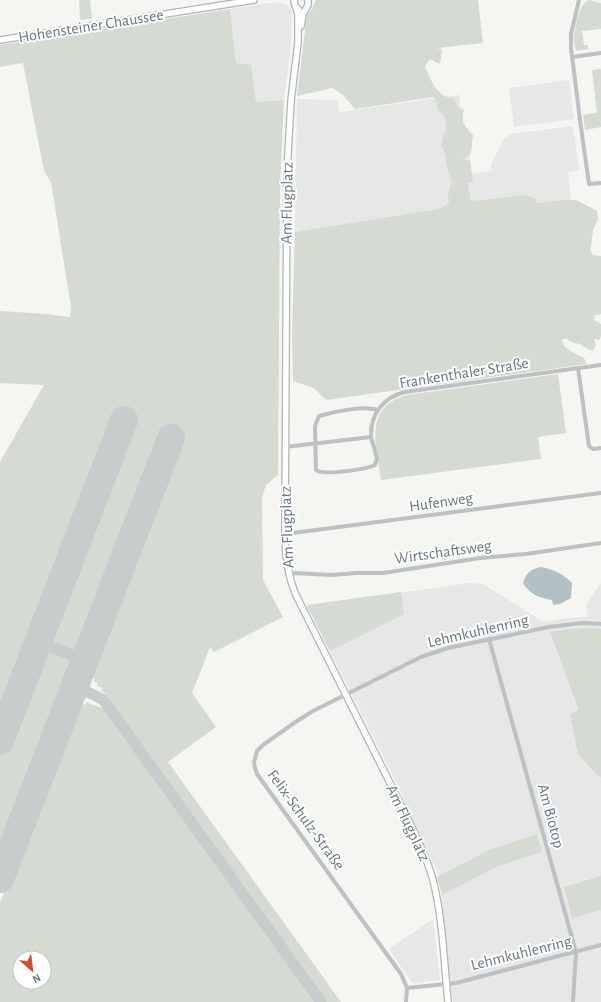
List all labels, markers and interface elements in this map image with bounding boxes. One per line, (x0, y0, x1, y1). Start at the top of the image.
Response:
street label: Hohensteiner Chaussee (17, 7, 165, 45)
street label: Am Flugplatz (278, 161, 296, 244)
street label: Frankenthaler Straße (398, 355, 530, 391)
street label: Am Flugplatz (278, 485, 296, 569)
street label: Hufenweg (408, 490, 474, 514)
street label: Wirtschaftsweg (394, 537, 493, 567)
street label: Lehmkuhlenring (426, 612, 530, 650)
street label: Felix-Schulz-Straße (264, 767, 348, 873)
street label: Am Flugplatz (383, 782, 433, 864)
street label: Am Biotop (535, 782, 567, 850)
street label: Lehmkuhlenring (469, 933, 573, 973)
north arrow (12, 950, 52, 990)
text: N (30, 972, 42, 985)

